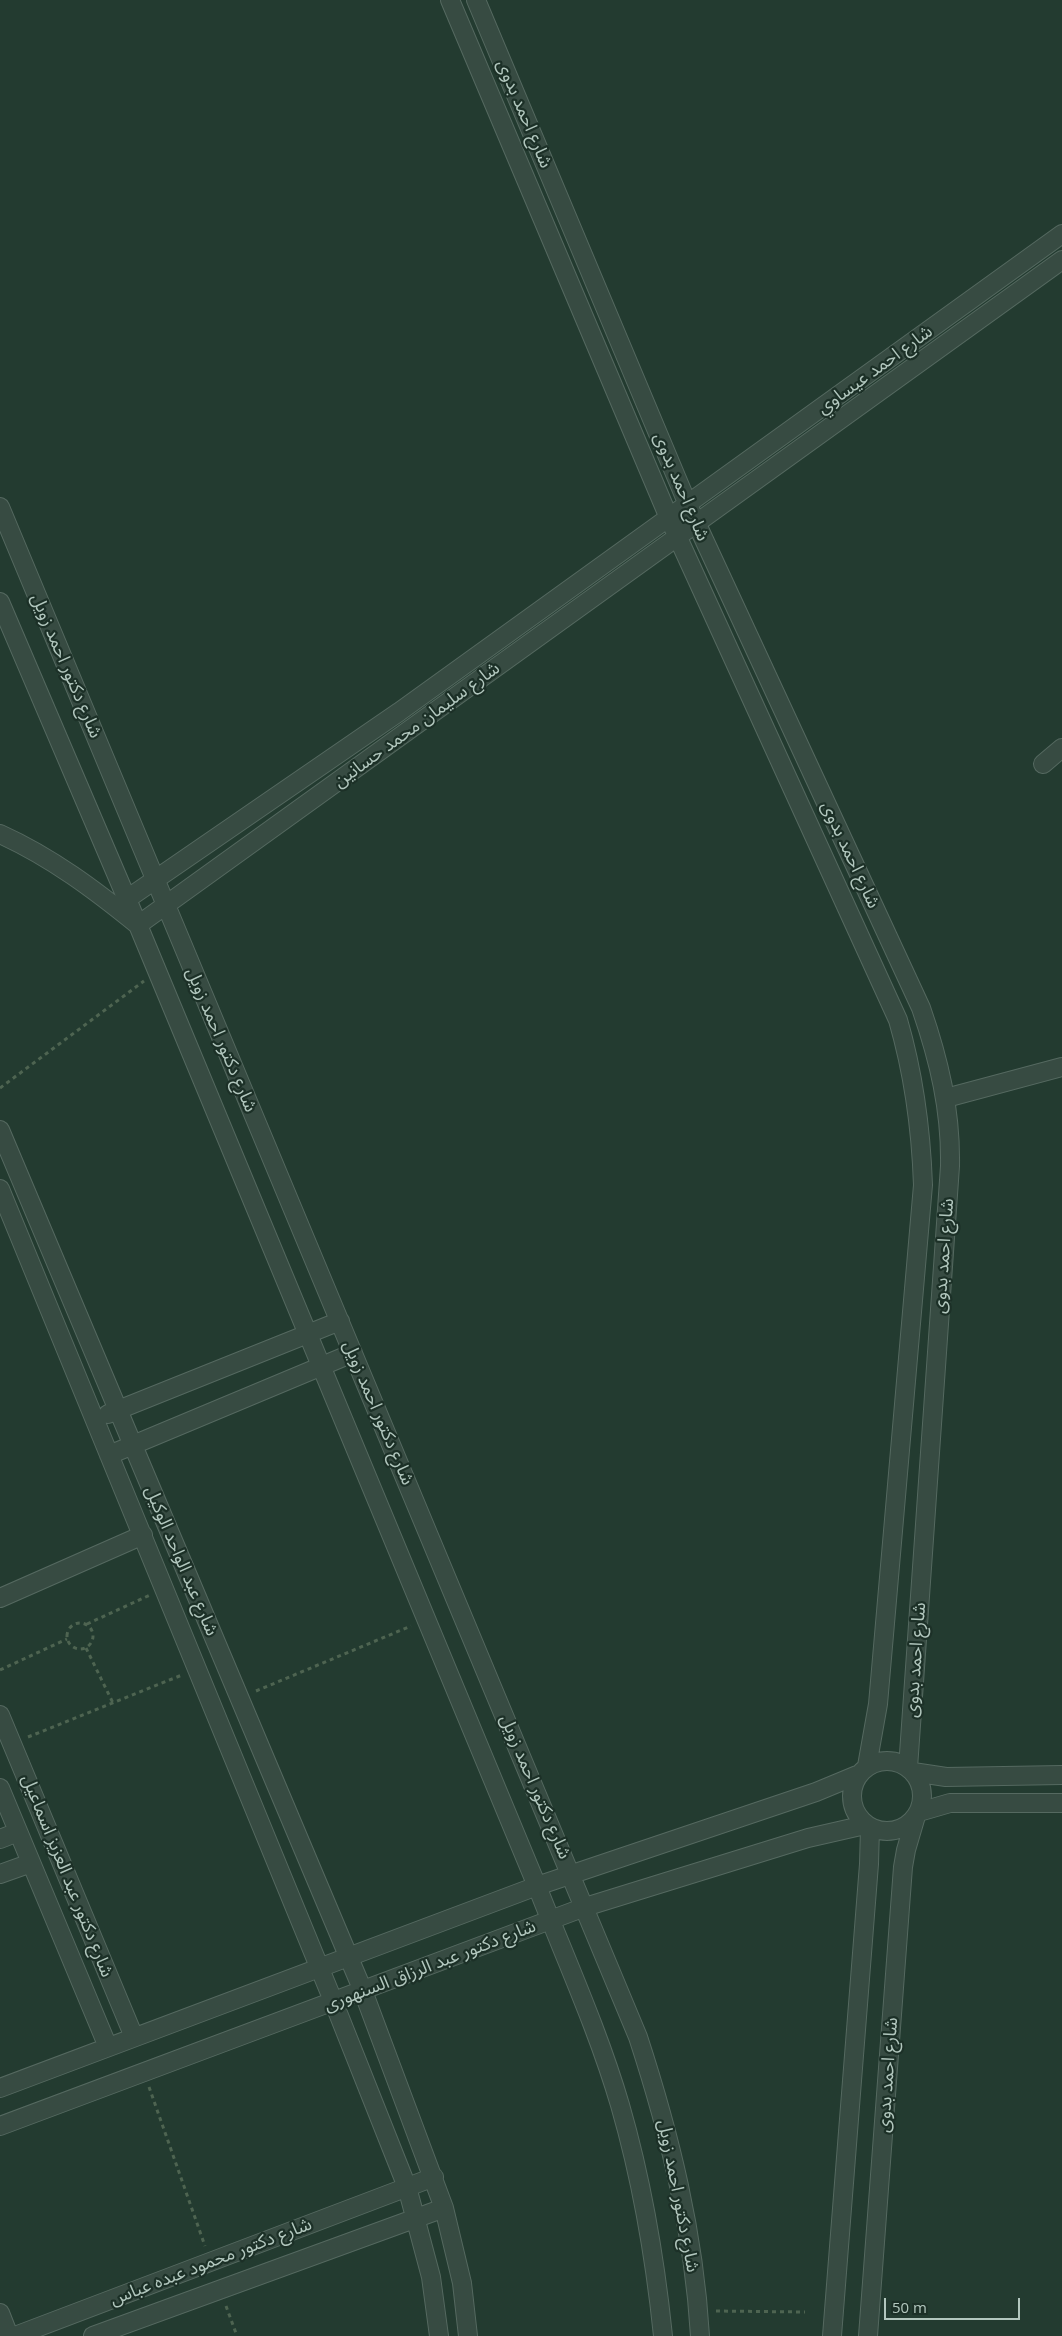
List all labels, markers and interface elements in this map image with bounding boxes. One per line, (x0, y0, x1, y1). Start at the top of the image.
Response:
street label: شارع احمد بدوى (492, 57, 556, 171)
street label: شارع احمد عيساوي (813, 321, 937, 419)
street label: شارع احمد بدوى (649, 430, 713, 544)
street label: شارع دكتور احمد زويل (26, 590, 106, 742)
street label: شارع سليمان محمد حسانين (330, 657, 504, 793)
street label: شارع احمد بدوى (816, 798, 884, 912)
street label: شارع دكتور احمد زويل (181, 964, 261, 1116)
street label: شارع احمد بدوى (929, 1198, 959, 1314)
street label: شارع دكتور احمد زويل (338, 1337, 418, 1489)
street label: شارع عبد الواحد الوكيل (140, 1483, 222, 1639)
street label: شارع احمد بدوى (901, 1602, 931, 1718)
street label: شارع دكتور احمد زويل (495, 1711, 575, 1863)
street label: شارع دكتور عبد العزيز اسماعيل (16, 1771, 118, 1981)
street label: شارع دكتور عبد الرزاق السنهورى (321, 1916, 539, 2016)
street label: شارع احمد بدوى (873, 2017, 903, 2133)
street label: شارع دكتور احمد زويل (653, 2118, 703, 2274)
street label: شارع دكتور محمود عبده عباس (107, 2214, 315, 2310)
scale bar (887, 2288, 1023, 2320)
text: 50 m (892, 2297, 927, 2317)

